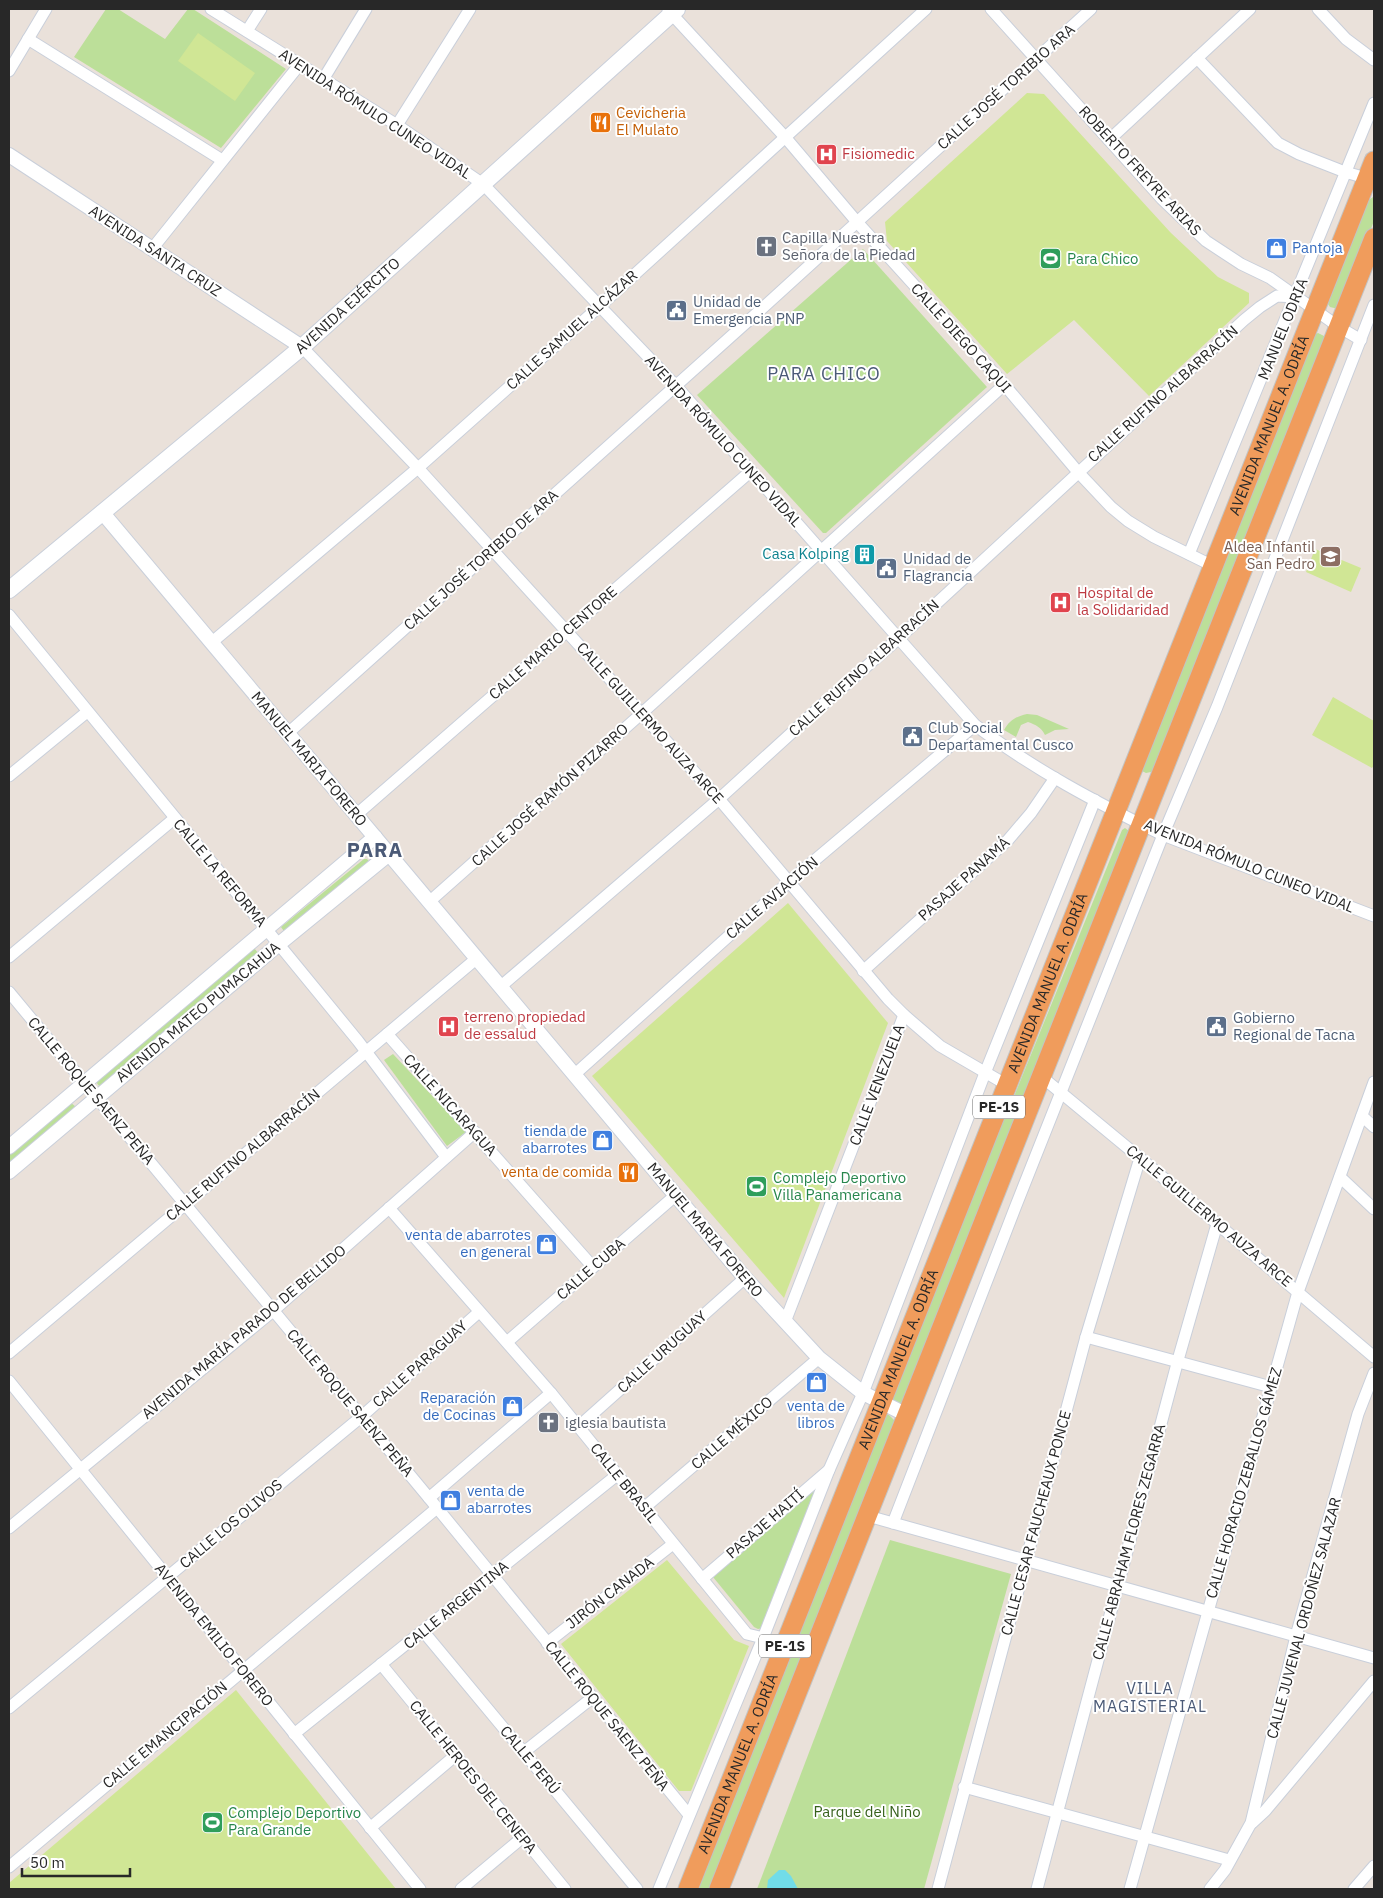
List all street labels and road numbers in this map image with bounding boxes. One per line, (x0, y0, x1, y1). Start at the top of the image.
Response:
street label: CALLE JOSÉ TORIBIO ARA (933, 19, 1079, 154)
street label: AVENIDA RÓMULO CUNEO VIDAL (276, 44, 475, 183)
street label: ROBERTO FREYRE ARIAS (1075, 102, 1206, 240)
street label: AVENIDA SANTA CRUZ (86, 201, 225, 301)
street label: AVENIDA EJÉRCITO (291, 253, 404, 358)
street label: CALLE SAMUEL ALCÁZAR (502, 266, 641, 394)
street label: MANUEL ODRIA (1253, 275, 1312, 383)
street label: CALLE DIEGO CAQUI (907, 279, 1016, 396)
street label: CALLE RUFINO ALBARRACÍN (1084, 321, 1242, 466)
street label: AVENIDA MANUEL A. ODRÍA (1224, 332, 1313, 518)
street label: AVENIDA RÓMULO CUNEO VIDAL (641, 351, 806, 531)
street label: CALLE JOSÉ TORIBIO DE ARA (400, 485, 562, 634)
street label: CALLE MARIO CENTORE (485, 582, 621, 703)
street label: CALLE RUFINO ALBARRACÍN (785, 595, 943, 740)
street label: CALLE GUILLERMO AUZA ARCE (573, 638, 728, 807)
street label: MANUEL MARIA FORERO (247, 687, 371, 830)
street label: CALLE JOSÉ RAMÓN PIZARRO (467, 719, 632, 870)
street label: CALLE LA REFORMA (169, 815, 272, 931)
street label: AVENIDA RÓMULO CUNEO VIDAL (1141, 815, 1358, 917)
street label: PASAJE PANAMÁ (914, 832, 1014, 925)
street label: CALLE AVIACIÓN (722, 852, 822, 943)
street label: AVENIDA MANUEL A. ODRÍA (1003, 889, 1092, 1076)
street label: AVENIDA MATEO PUMACAHUA (112, 937, 284, 1086)
street label: CALLE ROQUE SAENZ PEÑA (24, 1013, 159, 1169)
street label: CALLE VENEZUELA (845, 1021, 909, 1148)
street label: CALLE NICARAGUA (400, 1050, 501, 1160)
street label: CALLE RUFINO ALBARRACÍN (162, 1084, 324, 1225)
road number: PE-1S (973, 1096, 1025, 1118)
street label: CALLE GUILLERMO AUZA ARCE (1122, 1140, 1296, 1291)
street label: MANUEL MARIA FORERO (643, 1158, 767, 1301)
street label: CALLE CUBA (552, 1233, 629, 1304)
street label: AVENIDA MARÍA PARADO DE BELLIDO (138, 1240, 350, 1423)
street label: AVENIDA MANUEL A. ODRÍA (854, 1266, 942, 1452)
street label: CALLE URUGUAY (613, 1306, 710, 1397)
street label: CALLE PARAGUAY (368, 1316, 471, 1411)
street label: CALLE ROQUE SAENZ PEÑA (283, 1325, 418, 1481)
street label: CALLE HORACIO ZEBALLOS GÁMEZ (1201, 1365, 1286, 1601)
street label: CALLE MÉXICO (687, 1392, 776, 1473)
street label: CALLE CESAR FAUCHEAUX PONCE (996, 1408, 1075, 1638)
street label: CALLE ABRAHAM FLORES ZEGARRA (1088, 1421, 1169, 1662)
street label: CALLE BRASIL (586, 1439, 663, 1527)
street label: CALLE LOS OLIVOS (175, 1475, 286, 1572)
street label: PASAJE HAITÍ (722, 1485, 807, 1563)
street label: CALLE JUVENAL ORDOÑEZ SALAZAR (1262, 1495, 1345, 1741)
street label: JIRÓN CANADA (562, 1552, 658, 1633)
street label: CALLE ARGENTINA (399, 1556, 512, 1653)
street label: AVENIDA EMILIO FORERO (151, 1559, 278, 1710)
road number: PE-1S (759, 1634, 811, 1658)
street label: CALLE ROQUE SAENZ PEÑA (541, 1637, 674, 1795)
street label: AVENIDA MANUEL A. ODRÍA (693, 1670, 782, 1856)
street label: CALLE EMANCIPACIÓN (98, 1677, 231, 1792)
street label: CALLE HEROES DEL CENEPA (406, 1696, 541, 1858)
street label: CALLE PERÚ (496, 1722, 565, 1798)

